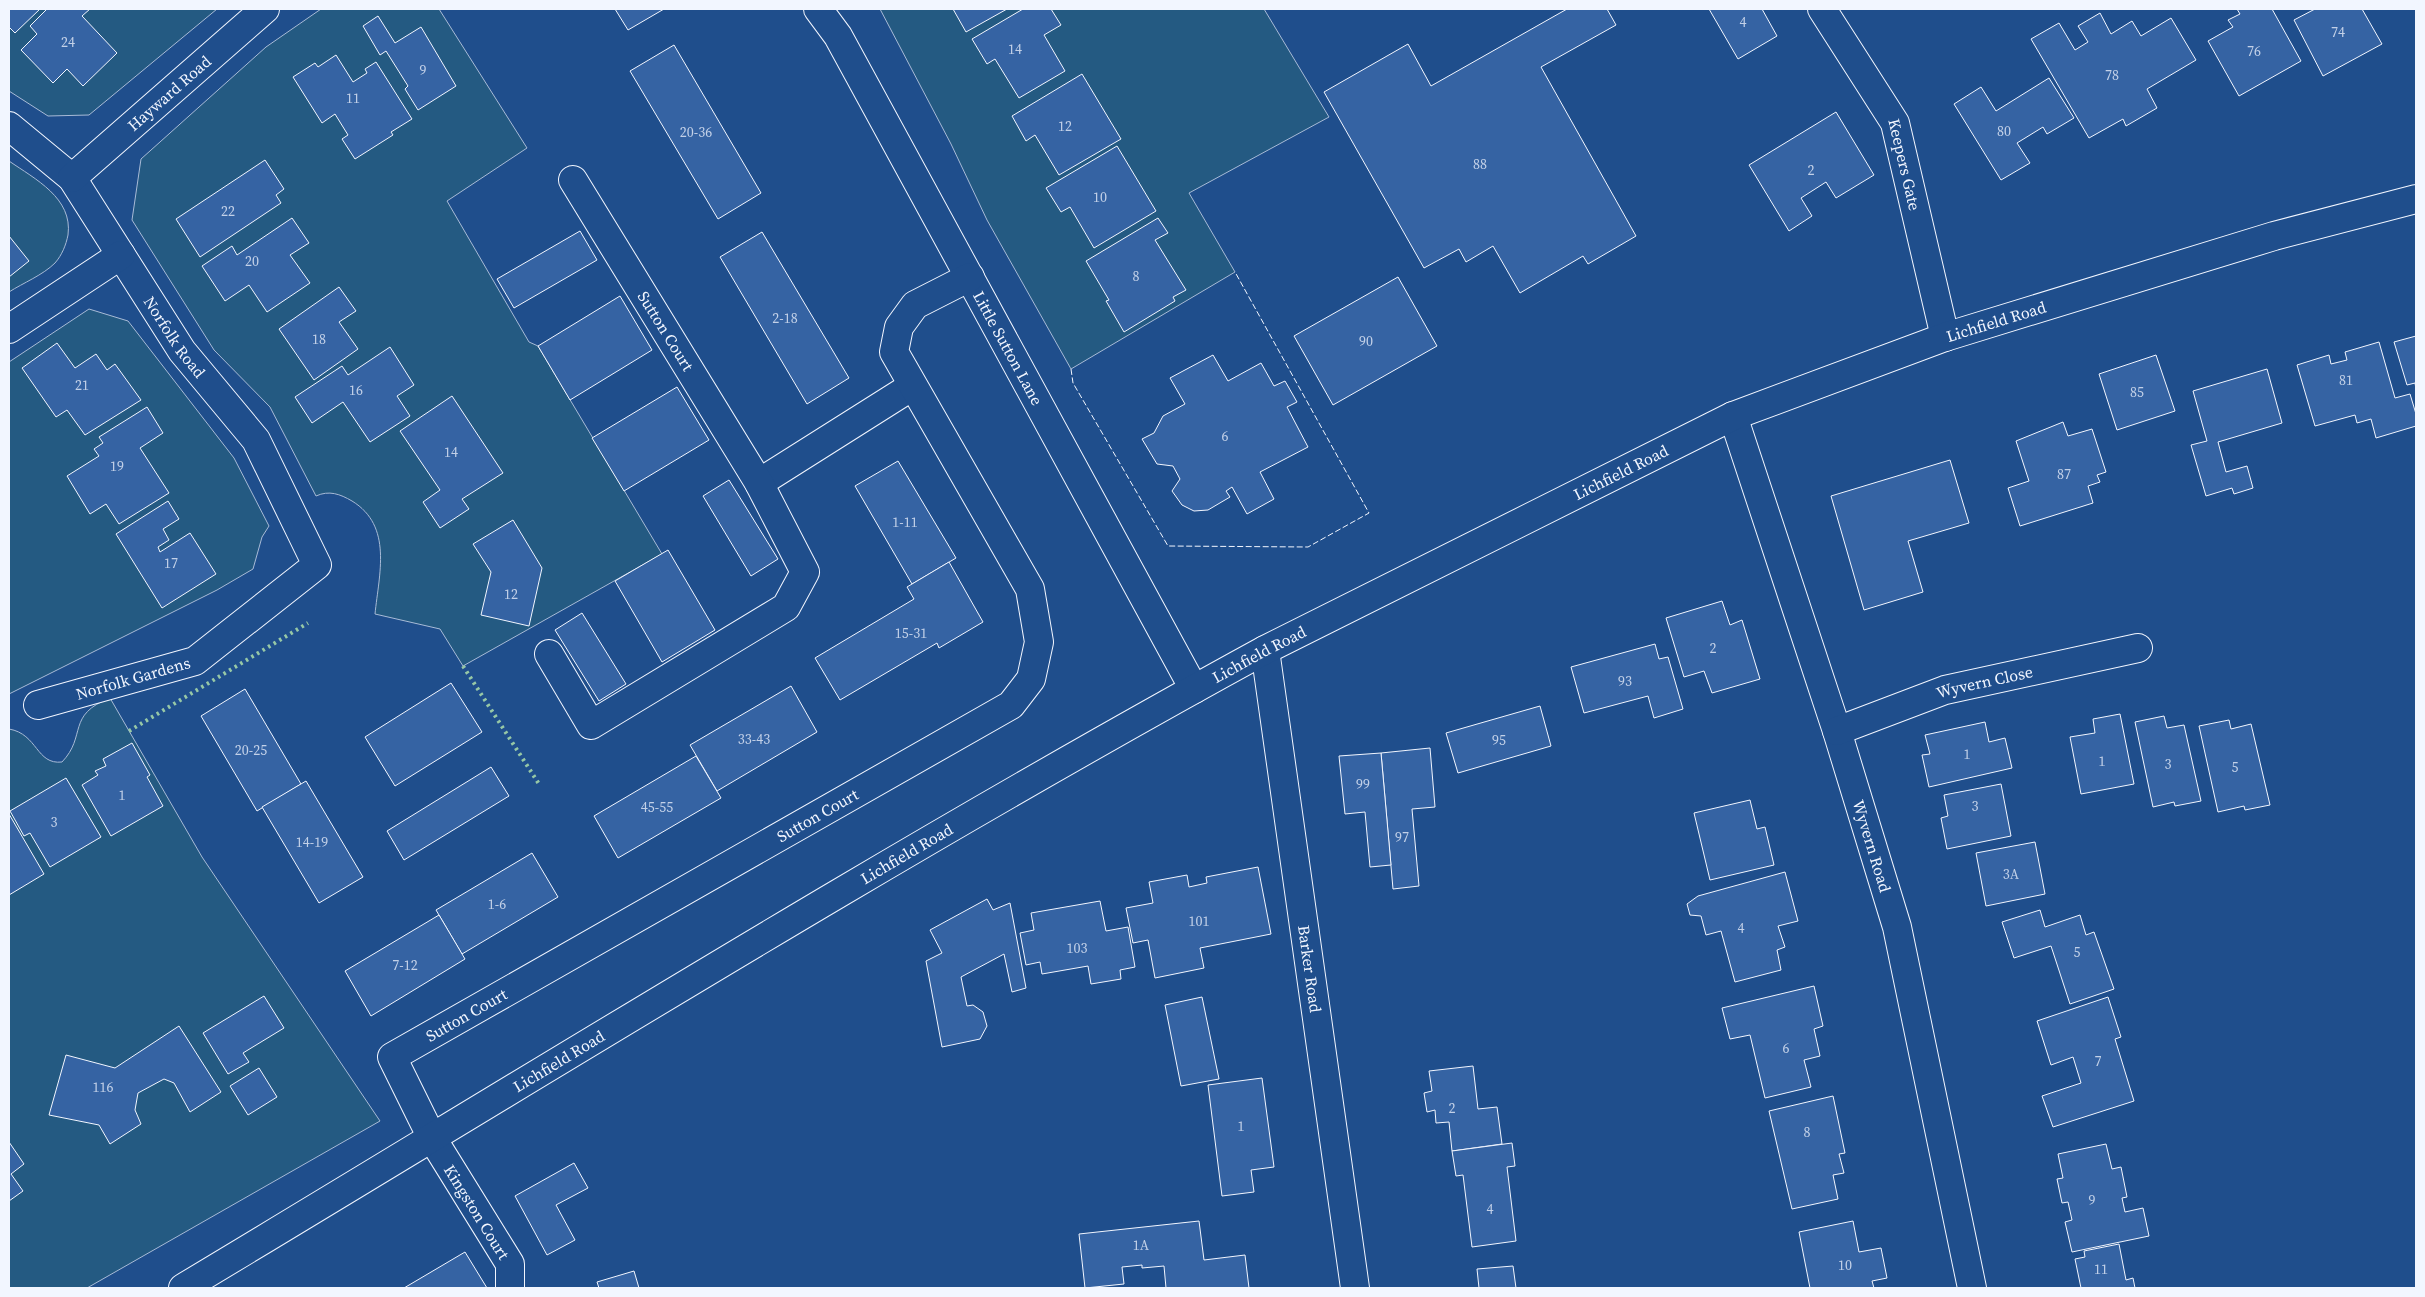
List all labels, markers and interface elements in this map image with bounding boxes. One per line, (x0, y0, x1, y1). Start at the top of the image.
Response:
house number: 4 (1740, 12, 1747, 32)
house number: 74 (2331, 22, 2345, 42)
house number: 24 (61, 32, 75, 52)
house number: 14 (1008, 39, 1022, 59)
house number: 76 (2247, 41, 2261, 61)
street label: Hayward Road (123, 50, 216, 136)
house number: 9 (420, 60, 427, 80)
house number: 78 (2105, 65, 2119, 85)
house number: 11 (346, 88, 360, 108)
house number: 12 (1058, 116, 1072, 136)
street label: Keepers Gate (1883, 116, 1926, 213)
house number: 80 (1997, 121, 2011, 141)
house number: 20-36 (680, 122, 712, 142)
house number: 88 (1473, 154, 1487, 174)
house number: 2 (1808, 160, 1815, 180)
house number: 10 (1093, 187, 1107, 207)
house number: 22 (221, 201, 235, 221)
house number: 20 (245, 251, 259, 271)
house number: 8 (1133, 266, 1140, 286)
street label: Sutton Court (633, 287, 700, 376)
street label: Little Sutton Lane (968, 287, 1048, 409)
street label: Norfolk Road (139, 292, 211, 382)
street label: Lichfield Road (1943, 296, 2049, 347)
house number: 2-18 (772, 308, 798, 328)
house number: 18 (312, 329, 326, 349)
house number: 90 (1359, 331, 1373, 351)
house number: 81 (2339, 370, 2353, 390)
house number: 21 (75, 375, 89, 395)
house number: 16 (349, 380, 363, 400)
house number: 85 (2130, 382, 2144, 402)
house number: 6 (1222, 426, 1229, 446)
street label: Lichfield Road (1570, 439, 1672, 505)
house number: 14 (444, 442, 458, 462)
house number: 19 (110, 456, 124, 476)
house number: 87 (2057, 464, 2071, 484)
house number: 1-11 (892, 512, 918, 532)
house number: 17 (164, 553, 178, 573)
house number: 12 (504, 584, 518, 604)
street label: Lichfield Road (1208, 620, 1310, 688)
house number: 15-31 (895, 623, 927, 643)
house number: 2 (1710, 638, 1717, 658)
street label: Norfolk Gardens (73, 651, 193, 705)
street label: Wyvern Close (1933, 660, 2035, 703)
house number: 93 (1618, 671, 1632, 691)
house number: 33-43 (738, 729, 770, 749)
house number: 95 (1492, 730, 1506, 750)
house number: 20-25 (235, 740, 267, 760)
house number: 1 (1964, 744, 1971, 764)
house number: 1 (2099, 751, 2106, 771)
house number: 3 (2165, 754, 2172, 774)
house number: 5 (2232, 757, 2239, 777)
house number: 99 (1356, 774, 1370, 794)
street label: Sutton Court (773, 783, 863, 847)
house number: 1 (119, 785, 126, 805)
house number: 3 (1972, 796, 1979, 816)
house number: 45-55 (641, 797, 673, 817)
street label: Wyvern Road (1848, 797, 1897, 895)
house number: 3 (51, 812, 58, 832)
street label: Lichfield Road (856, 818, 957, 889)
house number: 97 (1395, 827, 1409, 847)
house number: 14-19 (296, 832, 328, 852)
house number: 3A (2003, 864, 2020, 884)
house number: 1-6 (488, 894, 506, 914)
house number: 101 (1189, 911, 1210, 931)
house number: 4 (1738, 918, 1745, 938)
street label: Barker Road (1293, 924, 1327, 1014)
house number: 103 (1067, 938, 1088, 958)
house number: 5 (2074, 942, 2081, 962)
house number: 7-12 (392, 955, 418, 975)
street label: Sutton Court (422, 982, 512, 1047)
street label: Lichfield Road (509, 1025, 609, 1097)
house number: 6 (1783, 1038, 1790, 1058)
house number: 7 (2095, 1051, 2102, 1071)
house number: 116 (93, 1077, 114, 1097)
house number: 2 (1449, 1098, 1456, 1118)
house number: 1 (1238, 1116, 1245, 1136)
house number: 8 (1804, 1122, 1811, 1142)
street label: Kingston Court (439, 1160, 515, 1264)
house number: 9 (2089, 1190, 2096, 1210)
house number: 4 (1487, 1199, 1494, 1219)
house number: 1A (1133, 1235, 1150, 1255)
house number: 10 (1838, 1255, 1852, 1275)
house number: 11 (2094, 1259, 2108, 1279)

